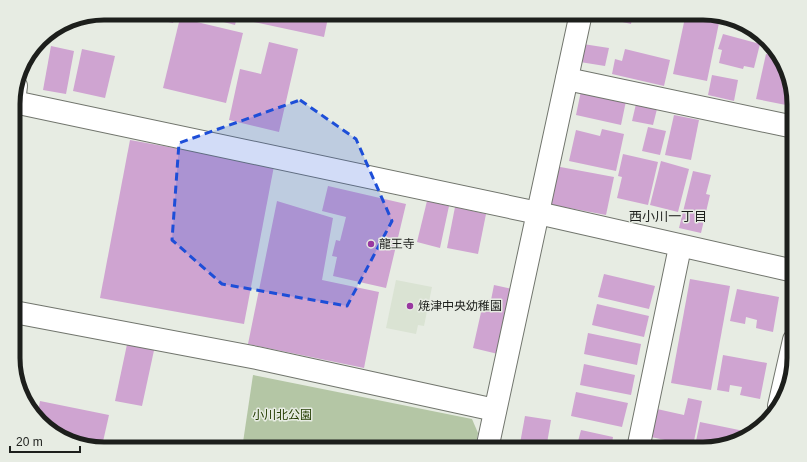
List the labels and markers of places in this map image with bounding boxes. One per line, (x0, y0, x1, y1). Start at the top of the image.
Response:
place label: 龍王寺 (379, 237, 415, 251)
marker: 龍王寺 (366, 239, 376, 249)
place label: 焼津中央幼稚園 (418, 299, 502, 313)
marker: 焼津中央幼稚園 (405, 301, 415, 311)

